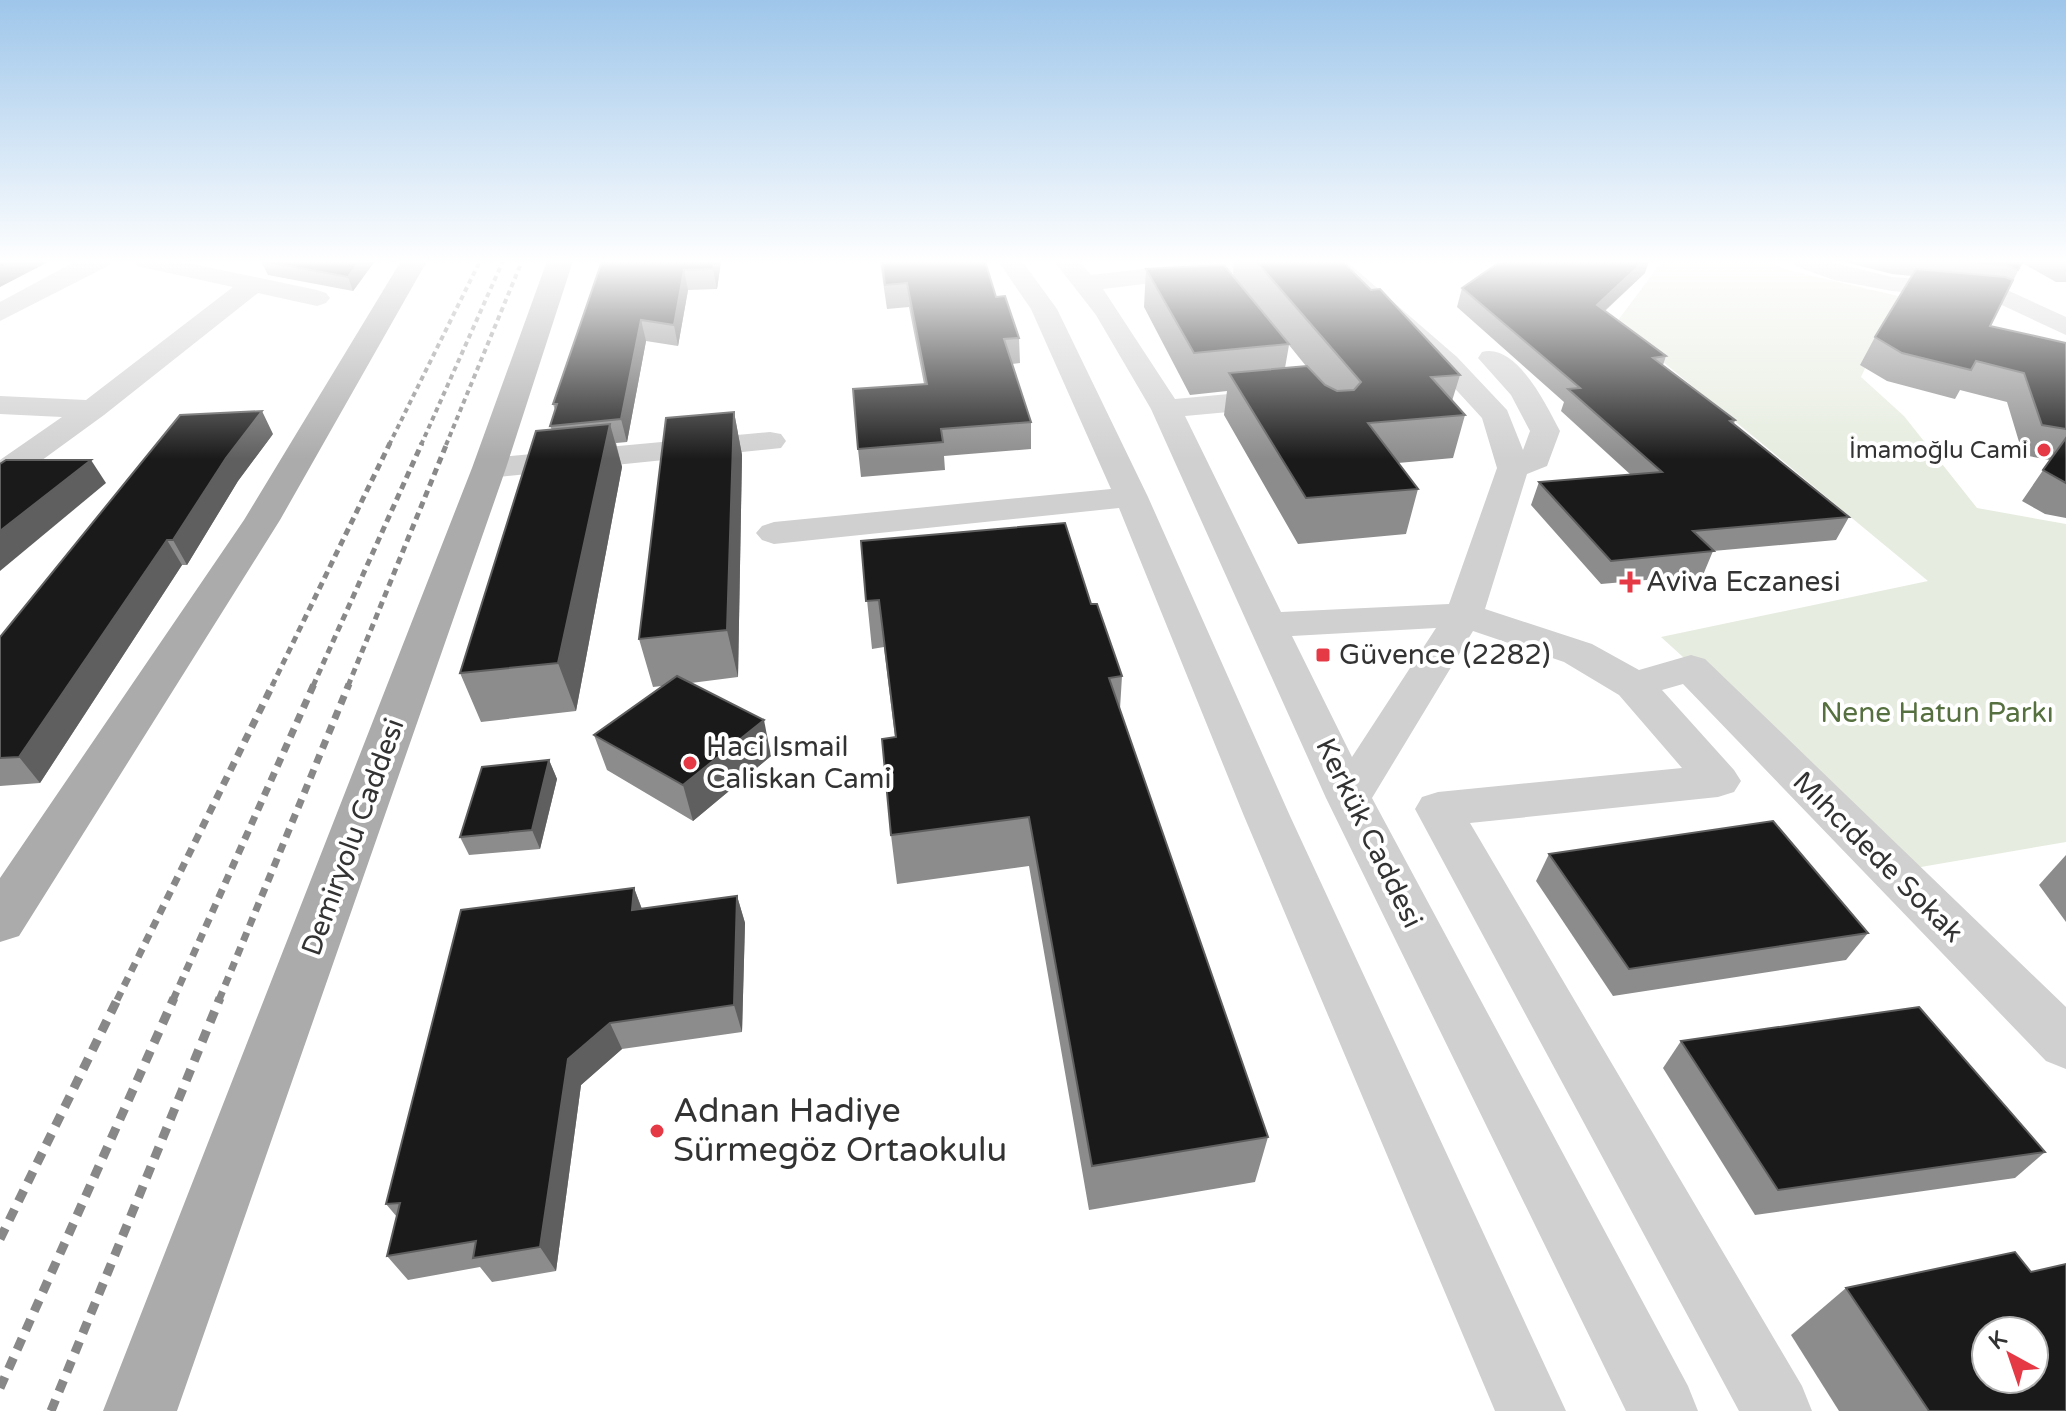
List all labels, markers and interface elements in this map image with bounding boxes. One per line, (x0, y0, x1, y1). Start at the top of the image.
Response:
place label: İmamoğlu Cami (1849, 436, 2028, 465)
marker: İmamoğlu Cami (2035, 441, 2053, 459)
place label: Aviva Eczanesi (1646, 565, 1841, 599)
marker: Aviva Eczanesi (1621, 573, 1639, 591)
place label: Güvence (2282) (1339, 638, 1551, 672)
marker: Güvence (2282) (1314, 646, 1332, 664)
park label: Nene Hatun Parkı (1820, 696, 2054, 730)
street label: Demiryolu Caddesi (294, 714, 412, 960)
place label: Haci Ismail Caliskan Cami (706, 730, 892, 796)
street label: Kerkük Caddesi (1308, 733, 1430, 933)
marker: Haci Ismail Caliskan Cami (681, 754, 699, 772)
street label: Mıhcıdede Sokak (1786, 765, 1970, 949)
place label: Adnan Hadiye Sürmegöz Ortaokulu (673, 1091, 1007, 1171)
marker: Adnan Hadiye Sürmegöz Ortaokulu (648, 1122, 666, 1140)
north arrow (1970, 1315, 2050, 1395)
text: K (1984, 1326, 2012, 1355)

